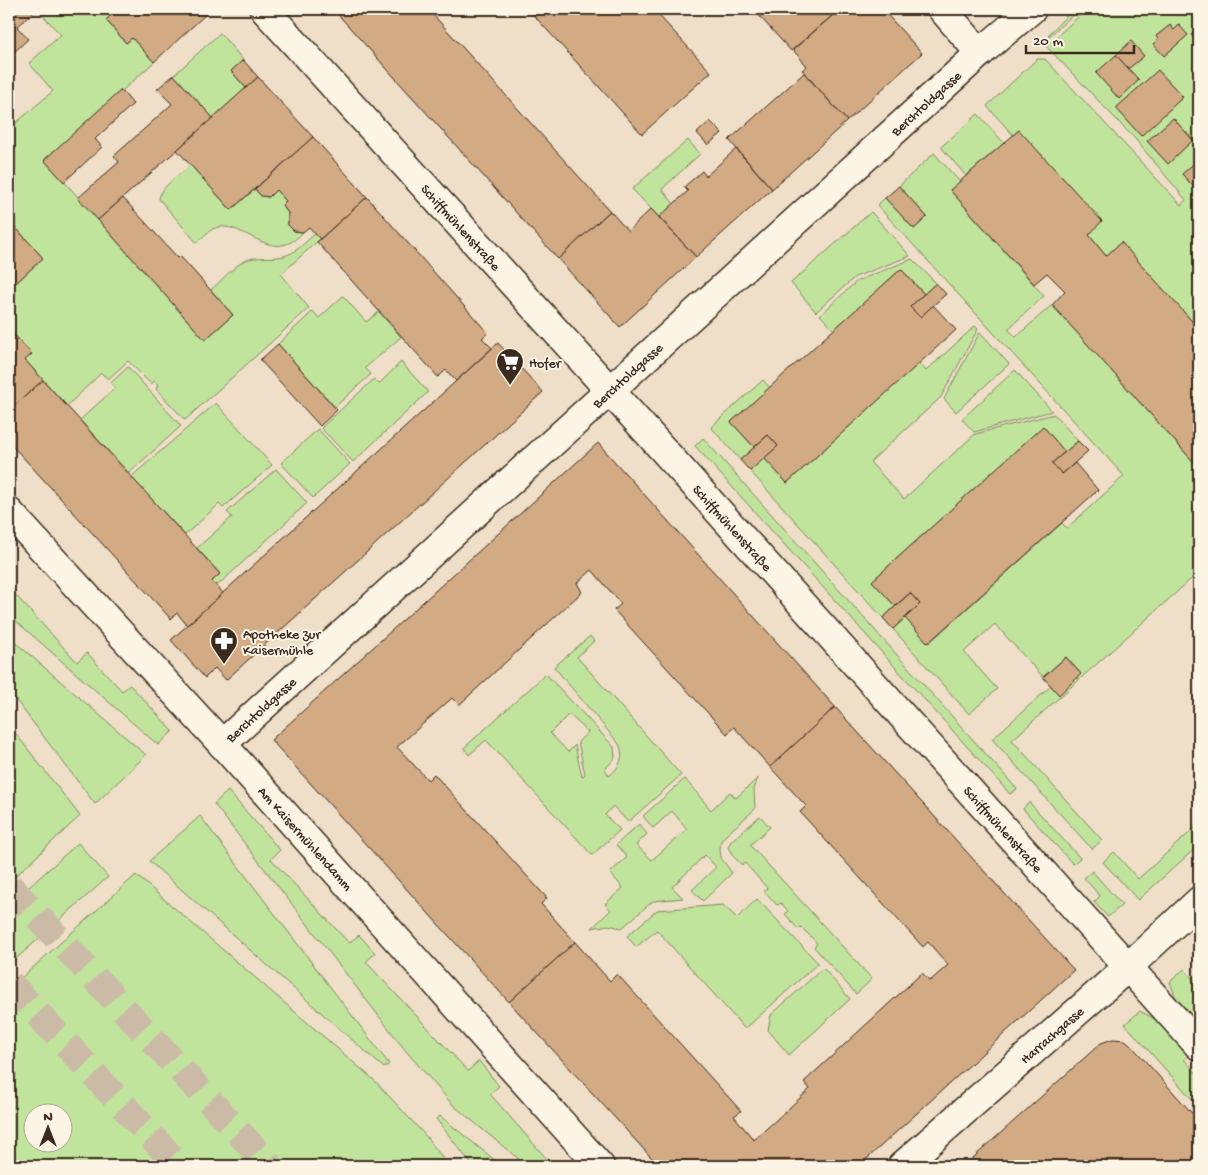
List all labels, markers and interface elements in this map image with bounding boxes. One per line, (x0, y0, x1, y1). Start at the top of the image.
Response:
scale bar (1026, 22, 1133, 54)
text: 20 m (1033, 33, 1063, 51)
street label: Berchtoldgasse (888, 68, 967, 142)
street label: Schiffmühlenstraße (416, 182, 504, 276)
street label: Berchtoldgasse (589, 340, 668, 414)
supermarket icon: Hofer (495, 347, 525, 386)
place label: Hofer (529, 356, 562, 373)
street label: Schiffmühlenstraße (688, 482, 775, 576)
pharmacy icon: Apotheke zur Kaisermühle (209, 626, 239, 665)
place label: Apotheke zur Kaisermühle (243, 627, 321, 660)
street label: Berchtoldgasse (223, 674, 301, 748)
street label: Schiffmühlenstraße (958, 783, 1046, 878)
street label: Am Kaisermühlendamm (253, 784, 355, 895)
street label: Harrachgasse (1018, 1003, 1089, 1069)
north arrow (22, 1102, 72, 1152)
text: N (43, 1109, 53, 1126)

